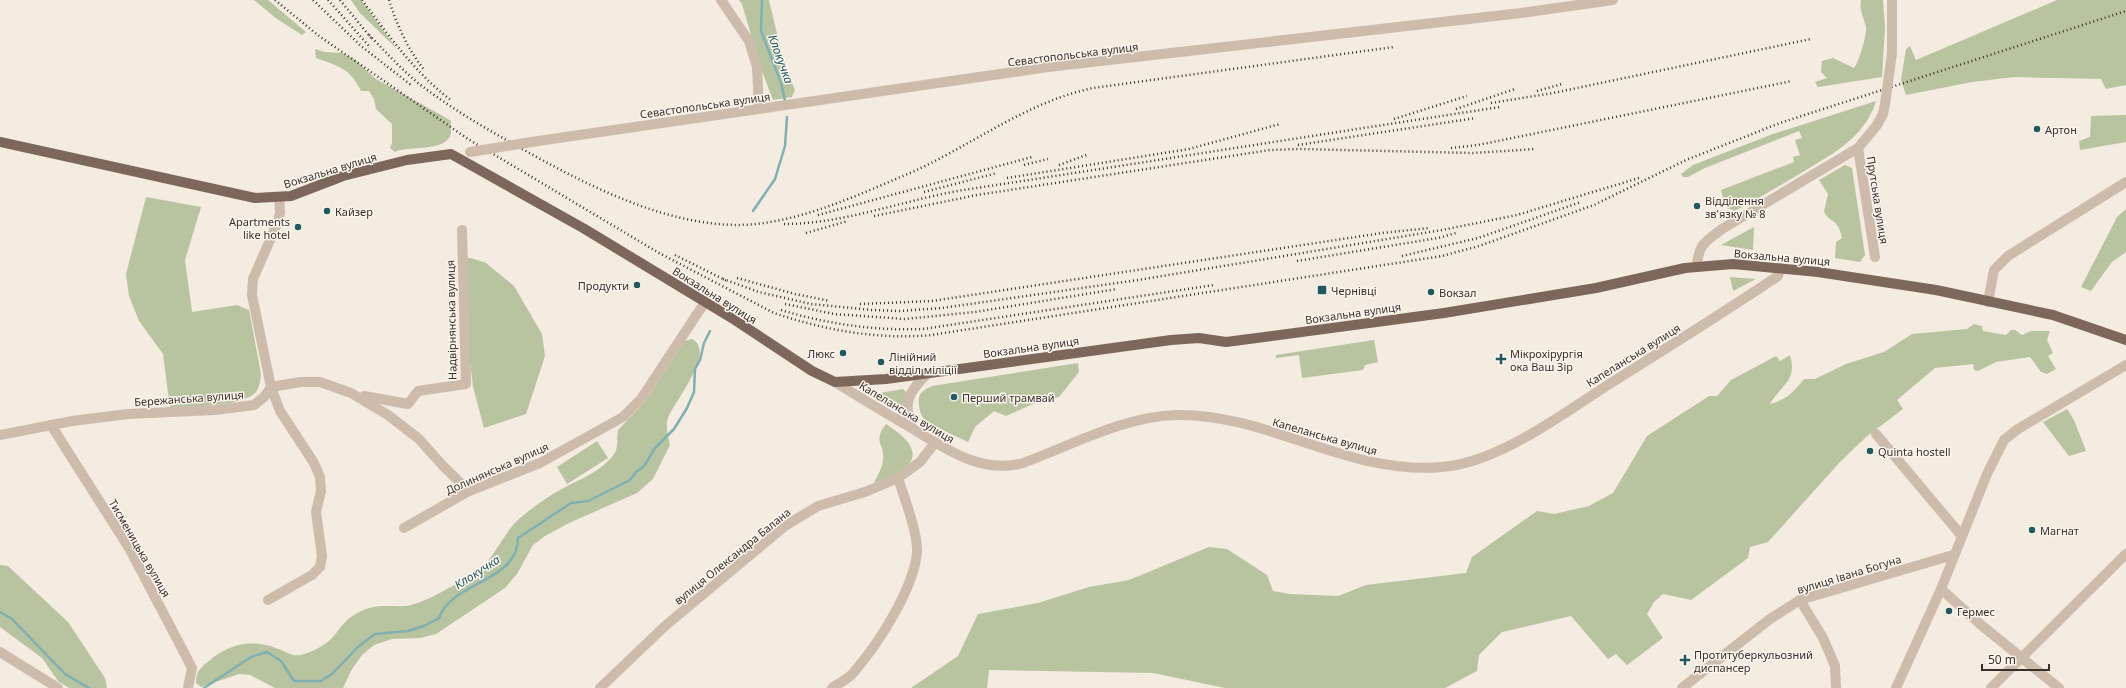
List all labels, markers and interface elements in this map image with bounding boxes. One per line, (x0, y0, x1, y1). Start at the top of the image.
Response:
water label: Клокучка (764, 32, 798, 86)
street label: Севастопольська вулиця (1007, 39, 1139, 69)
street label: Севастопольська вулиця (639, 88, 771, 122)
place label: Артон (2045, 122, 2077, 137)
marker: Артон (2032, 124, 2042, 134)
street label: Вокзальна вулиця (282, 149, 378, 191)
street label: Прутська вулиця (1864, 155, 1892, 245)
place label: Відділення зв'язку № 8 (1705, 193, 1765, 221)
marker: Відділення зв'язку № 8 (1692, 201, 1702, 211)
place label: Кайзер (335, 204, 373, 219)
marker: Кайзер (322, 206, 332, 216)
place label: Apartments like hotel (229, 214, 290, 242)
marker: Apartments like hotel (293, 222, 303, 232)
street label: Вокзальна вулиця (1733, 245, 1831, 269)
street label: Надвірнянська вулиця (442, 260, 460, 380)
street label: Вокзальна вулиця (670, 263, 760, 327)
place label: Продукти (578, 278, 629, 293)
marker: Продукти (632, 280, 642, 290)
place label: Чернівці (1331, 283, 1377, 298)
marker: Чернівці (1316, 284, 1328, 296)
place label: Вокзал (1439, 285, 1476, 300)
marker: Вокзал (1426, 287, 1436, 297)
street label: Вокзальна вулиця (1304, 299, 1402, 327)
street label: Капеланська вулиця (1583, 320, 1683, 390)
street label: Вокзальна вулиця (982, 333, 1080, 361)
place label: Люкс (807, 346, 835, 361)
place label: Мікрохірургія ока Ваш Зір (1510, 346, 1583, 374)
marker: Люкс (838, 348, 848, 358)
place label: Лінійний відділ міліції (889, 349, 957, 377)
marker: Мікрохірургія ока Ваш Зір (1495, 353, 1507, 365)
marker: Лінійний відділ міліції (876, 357, 886, 367)
street label: Капеланська вулиця (857, 378, 957, 446)
street label: Бережанська вулиця (134, 387, 244, 409)
place label: Перший трамвай (962, 390, 1055, 405)
marker: Перший трамвай (949, 392, 959, 402)
street label: Капеланська вулиця (1271, 414, 1379, 458)
street label: Долинянська вулиця (443, 439, 551, 497)
place label: Quinta hostell (1878, 444, 1951, 459)
marker: Quinta hostell (1865, 446, 1875, 456)
street label: Тисменицька вулиця (106, 496, 174, 600)
street label: вулиця Олександра Балана (671, 504, 793, 608)
place label: Магнат (2040, 523, 2079, 538)
marker: Магнат (2027, 525, 2037, 535)
water label: Клокучка (451, 551, 503, 593)
street label: вулиця Івана Богуна (1795, 551, 1903, 597)
place label: Гермес (1957, 604, 1995, 619)
marker: Гермес (1944, 606, 1954, 616)
scale bar (1982, 646, 2049, 672)
place label: Протитуберкульозний диспансер (1694, 647, 1813, 675)
text: 50 m (1988, 651, 2016, 668)
marker: Протитуберкульозний диспансер (1679, 654, 1691, 666)

